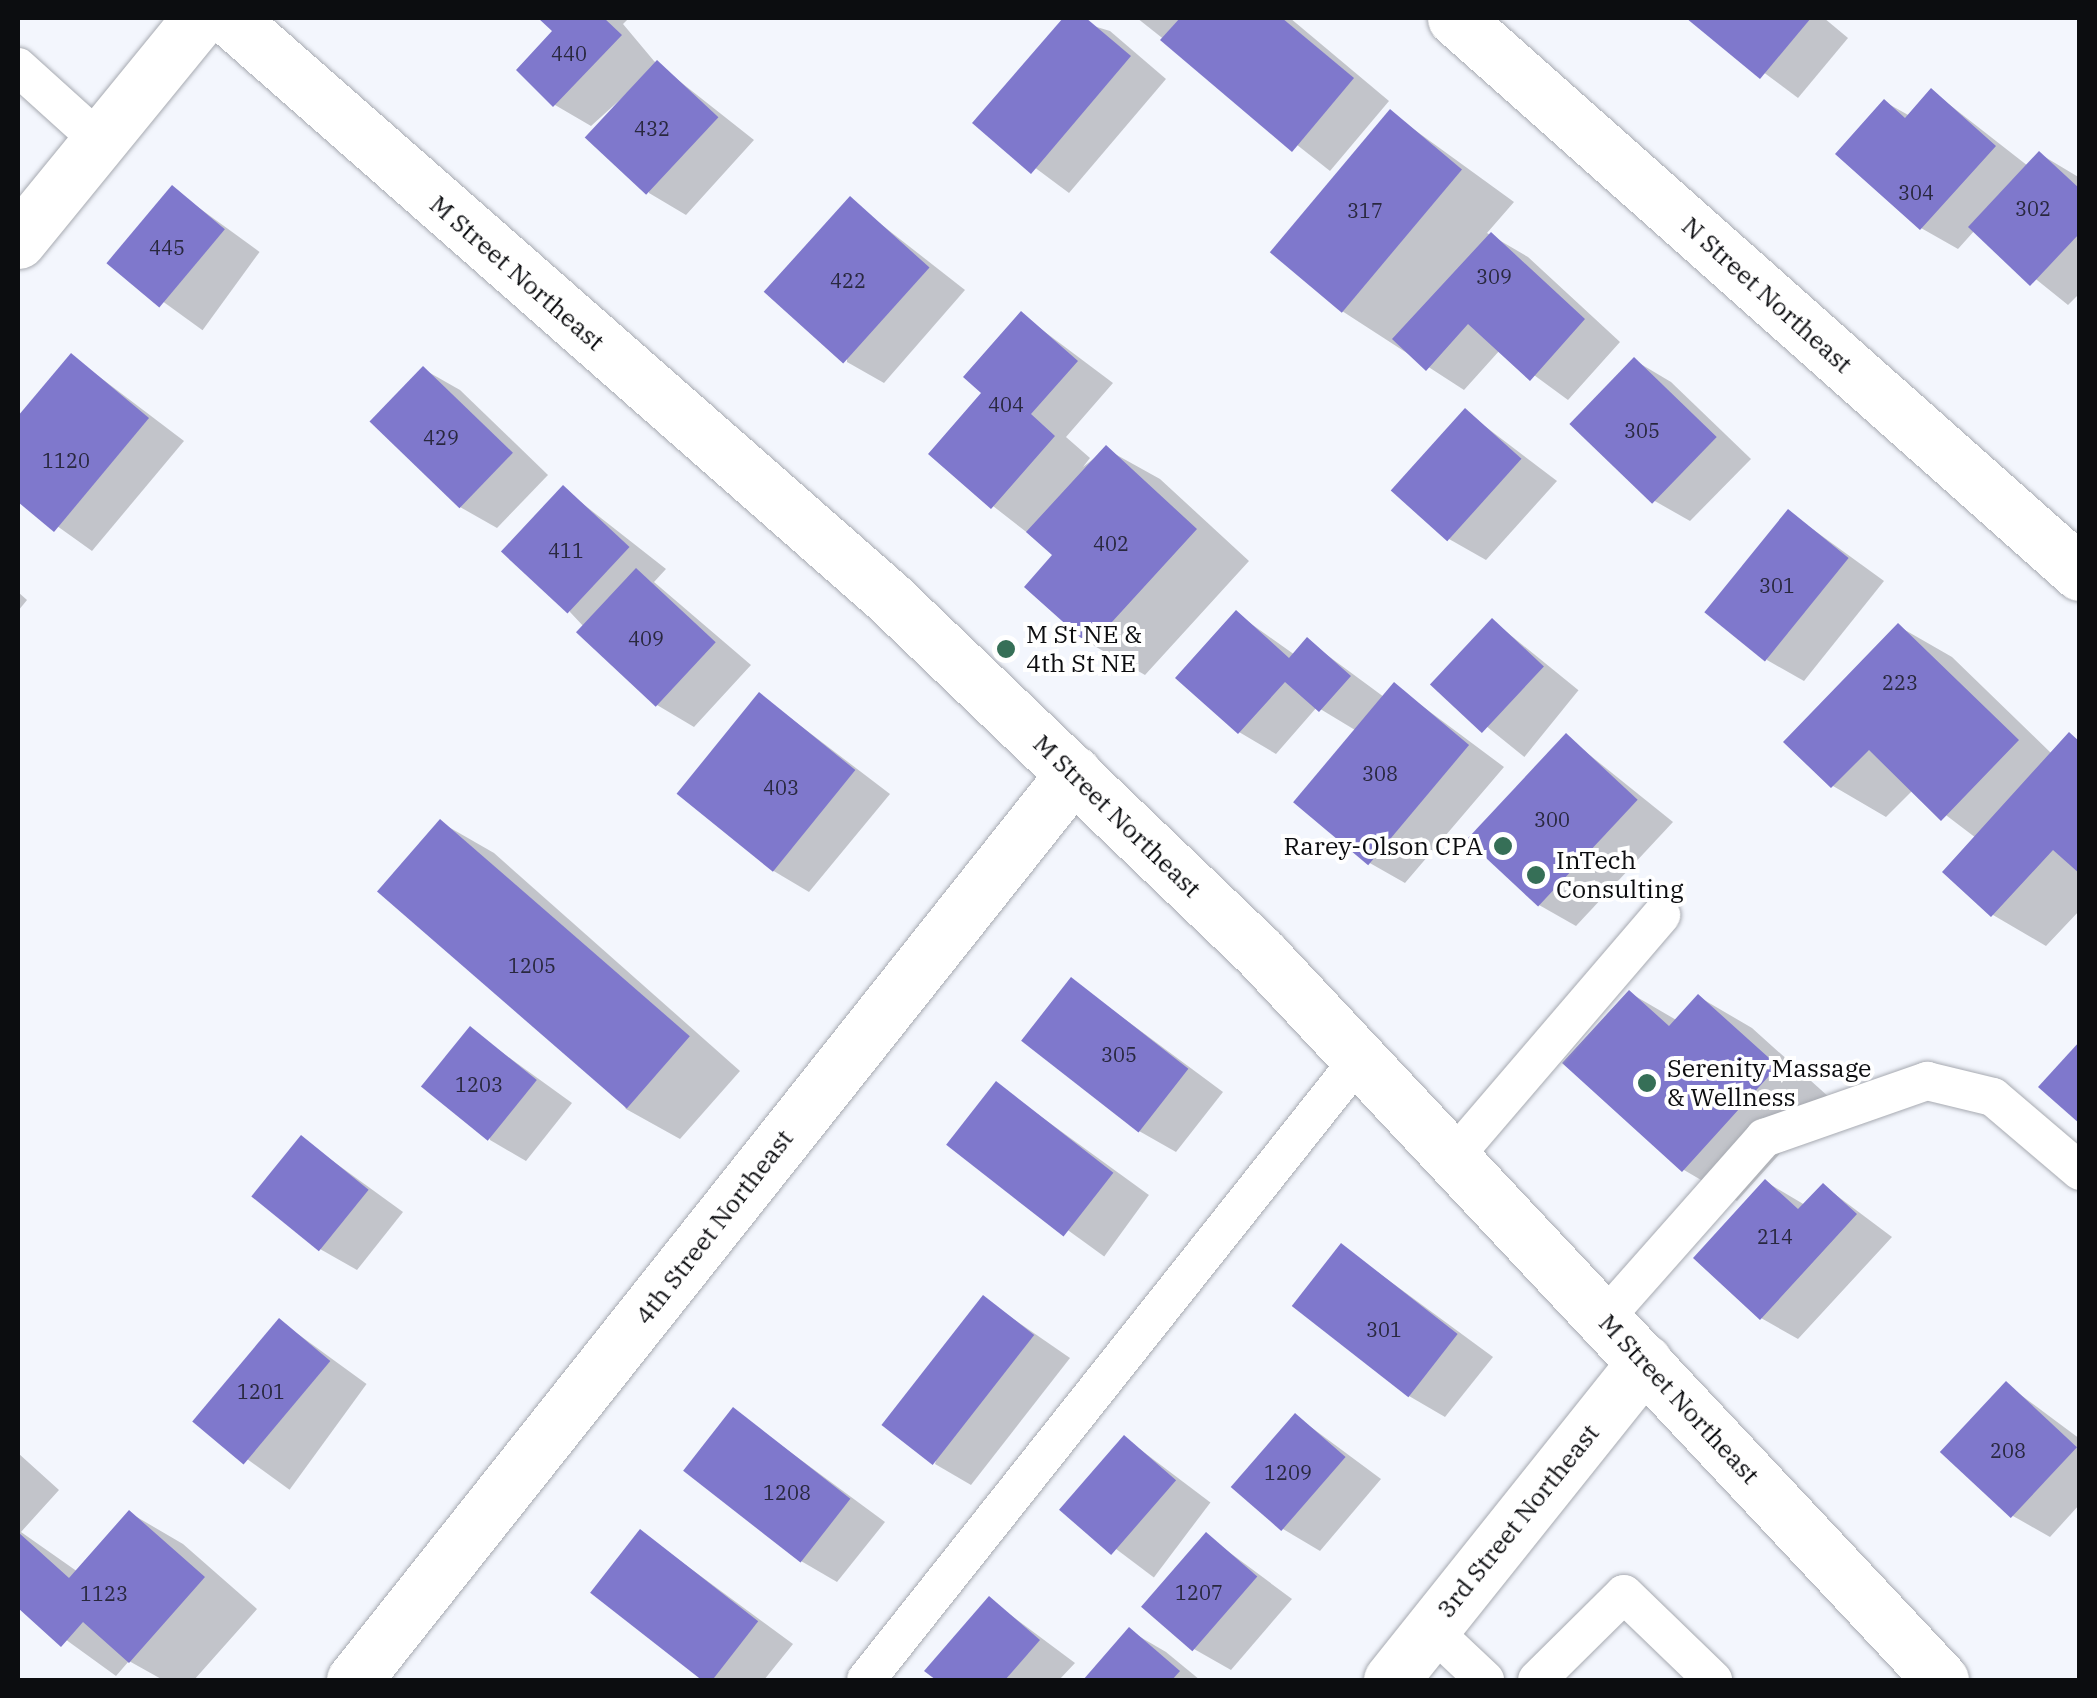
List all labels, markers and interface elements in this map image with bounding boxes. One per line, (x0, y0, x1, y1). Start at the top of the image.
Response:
house number: 440 (551, 41, 587, 65)
house number: 432 (634, 116, 670, 140)
house number: 304 (1898, 180, 1934, 204)
street label: M Street Northeast (424, 189, 610, 357)
house number: 302 (2015, 196, 2051, 220)
house number: 317 (1347, 198, 1383, 222)
street label: N Street Northeast (1676, 211, 1858, 379)
house number: 445 (149, 235, 185, 259)
house number: 309 (1476, 264, 1512, 288)
house number: 422 (830, 268, 866, 292)
house number: 404 (988, 392, 1024, 416)
house number: 305 (1624, 418, 1660, 442)
house number: 429 (423, 425, 459, 449)
house number: 1120 (42, 448, 90, 472)
house number: 402 (1093, 531, 1129, 555)
house number: 411 (548, 538, 584, 562)
house number: 301 (1759, 573, 1795, 597)
place label: M St NE & 4th St NE (1026, 620, 1142, 679)
house number: 409 (628, 626, 664, 650)
marker: M St NE & 4th St NE (995, 638, 1017, 660)
house number: 223 (1882, 670, 1918, 694)
street label: M Street Northeast (1027, 728, 1207, 904)
house number: 308 (1362, 761, 1398, 785)
house number: 403 (763, 775, 799, 799)
house number: 300 (1534, 807, 1570, 831)
place label: Rarey-Olson CPA (1283, 831, 1483, 861)
marker: Rarey-Olson CPA (1492, 835, 1514, 857)
place label: InTech Consulting (1556, 846, 1683, 905)
marker: InTech Consulting (1525, 864, 1547, 886)
house number: 1205 (508, 953, 556, 977)
house number: 305 (1101, 1042, 1137, 1066)
place label: Serenity Massage & Wellness (1667, 1054, 1871, 1113)
house number: 1203 (455, 1072, 503, 1096)
marker: Serenity Massage & Wellness (1636, 1072, 1658, 1094)
street label: 4th Street Northeast (629, 1124, 799, 1330)
house number: 214 (1757, 1224, 1793, 1248)
street label: M Street Northeast (1593, 1308, 1765, 1490)
house number: 301 (1366, 1317, 1402, 1341)
house number: 1201 (237, 1379, 285, 1403)
street label: 3rd Street Northeast (1431, 1418, 1605, 1624)
house number: 208 (1990, 1438, 2026, 1462)
house number: 1209 (1264, 1460, 1312, 1484)
house number: 1208 (763, 1480, 811, 1504)
house number: 1207 (1175, 1580, 1223, 1604)
house number: 1123 (80, 1581, 128, 1605)

